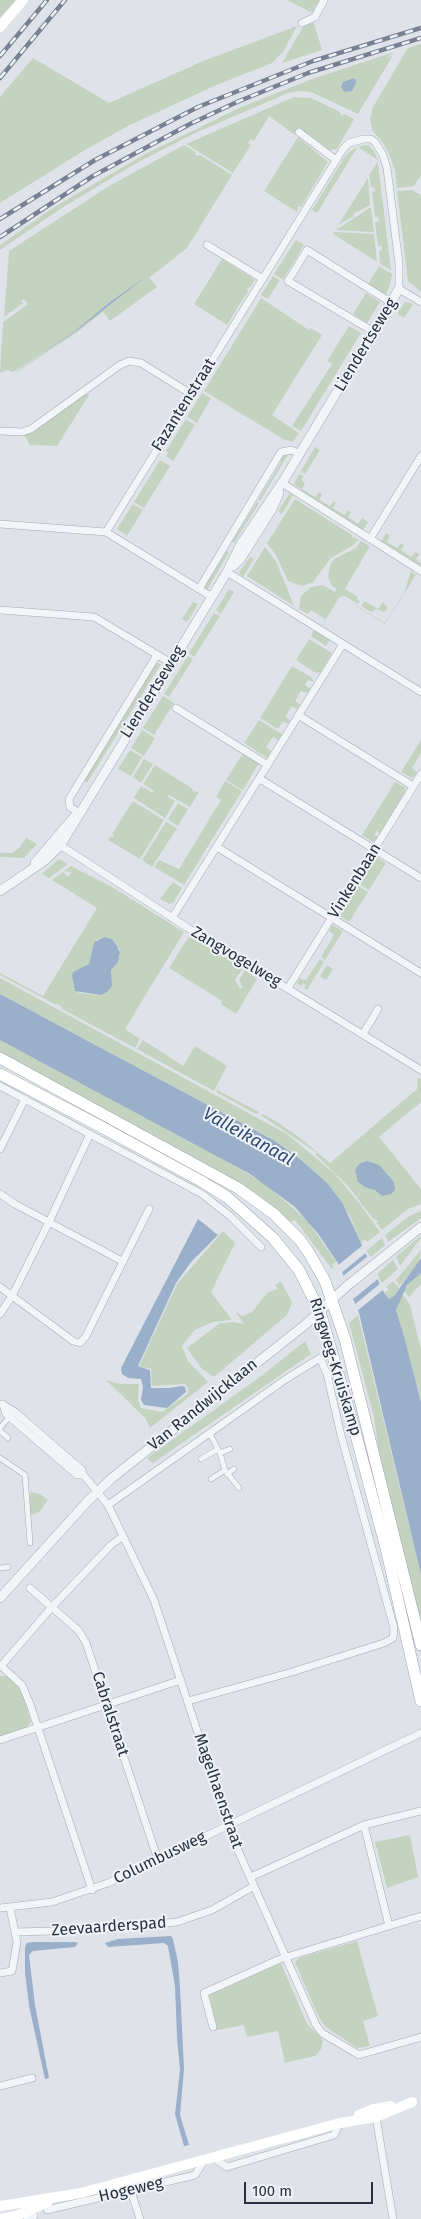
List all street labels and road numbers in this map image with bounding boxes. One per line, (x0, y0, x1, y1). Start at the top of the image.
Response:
street label: Liendertseweg (331, 295, 401, 395)
street label: Fazantenstraat (148, 355, 220, 455)
street label: Liendertseweg (117, 642, 189, 742)
street label: Vinkenbaan (324, 840, 386, 922)
street label: Zangvogelweg (187, 923, 285, 991)
street label: Ringweg-Kruiskamp (305, 1296, 365, 1438)
street label: Van Randwijcklaan (144, 1355, 262, 1455)
street label: Cabralstraat (87, 1669, 133, 1759)
street label: Magelhaenstraat (189, 1731, 247, 1851)
street label: Columbusweg (111, 1827, 209, 1889)
street label: Zeevaarderspad (51, 1913, 167, 1941)
street label: Hogeweg (97, 2173, 165, 2207)

